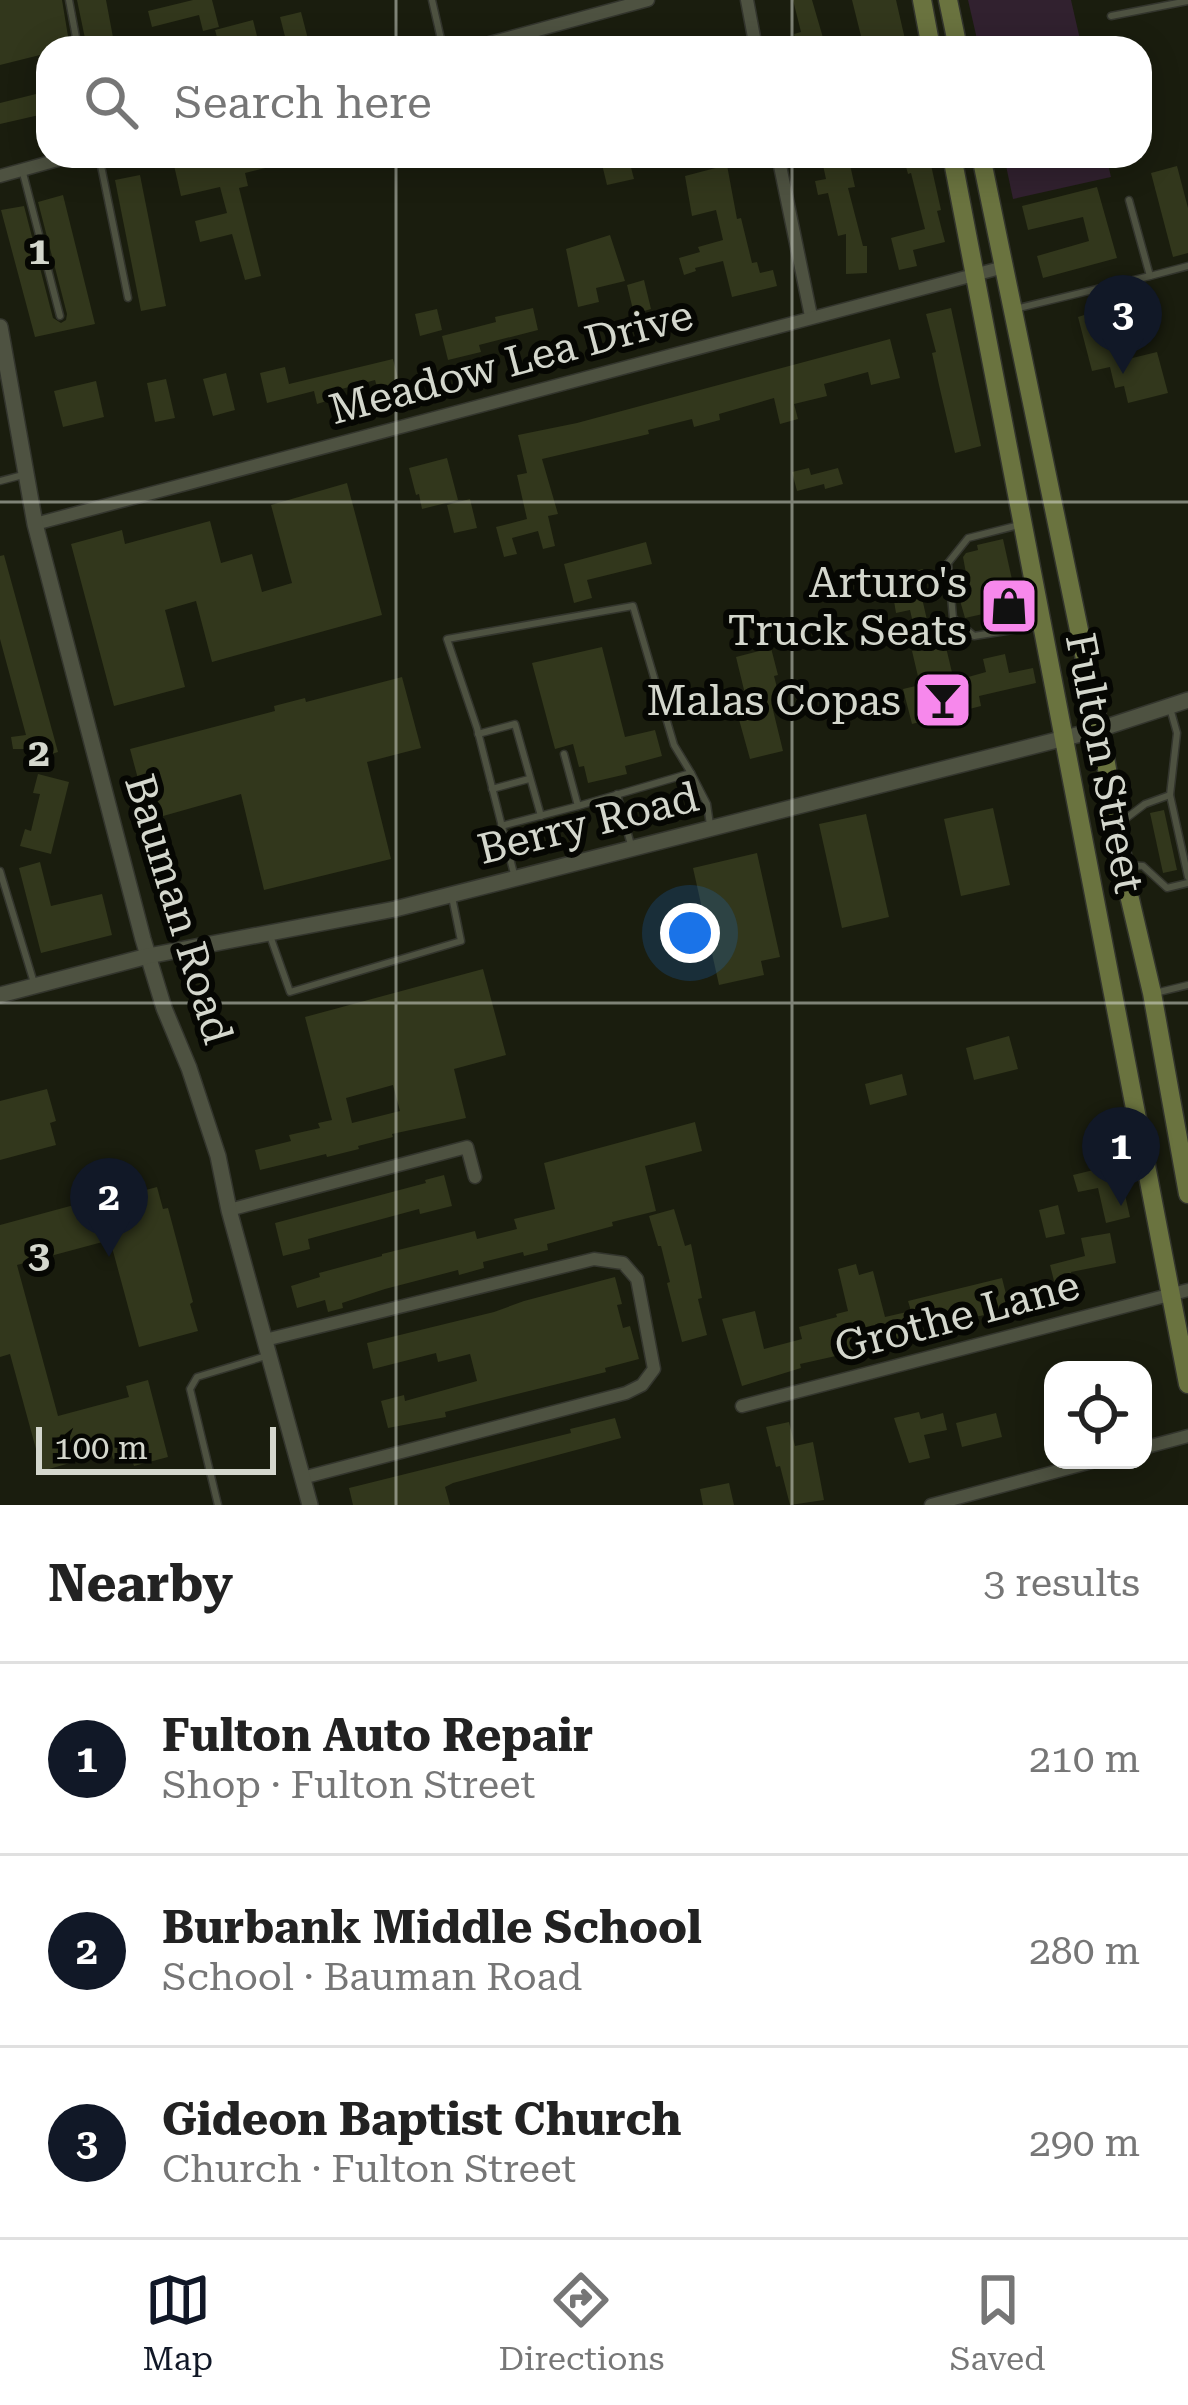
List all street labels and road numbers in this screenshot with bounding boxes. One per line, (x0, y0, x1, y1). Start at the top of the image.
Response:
street label: Meadow Lea Drive (324, 290, 698, 434)
street label: Fulton Street (1056, 629, 1154, 897)
street label: Bauman Road (115, 769, 243, 1049)
street label: Berry Road (473, 772, 703, 874)
street label: Grothe Lane (829, 1260, 1085, 1372)

